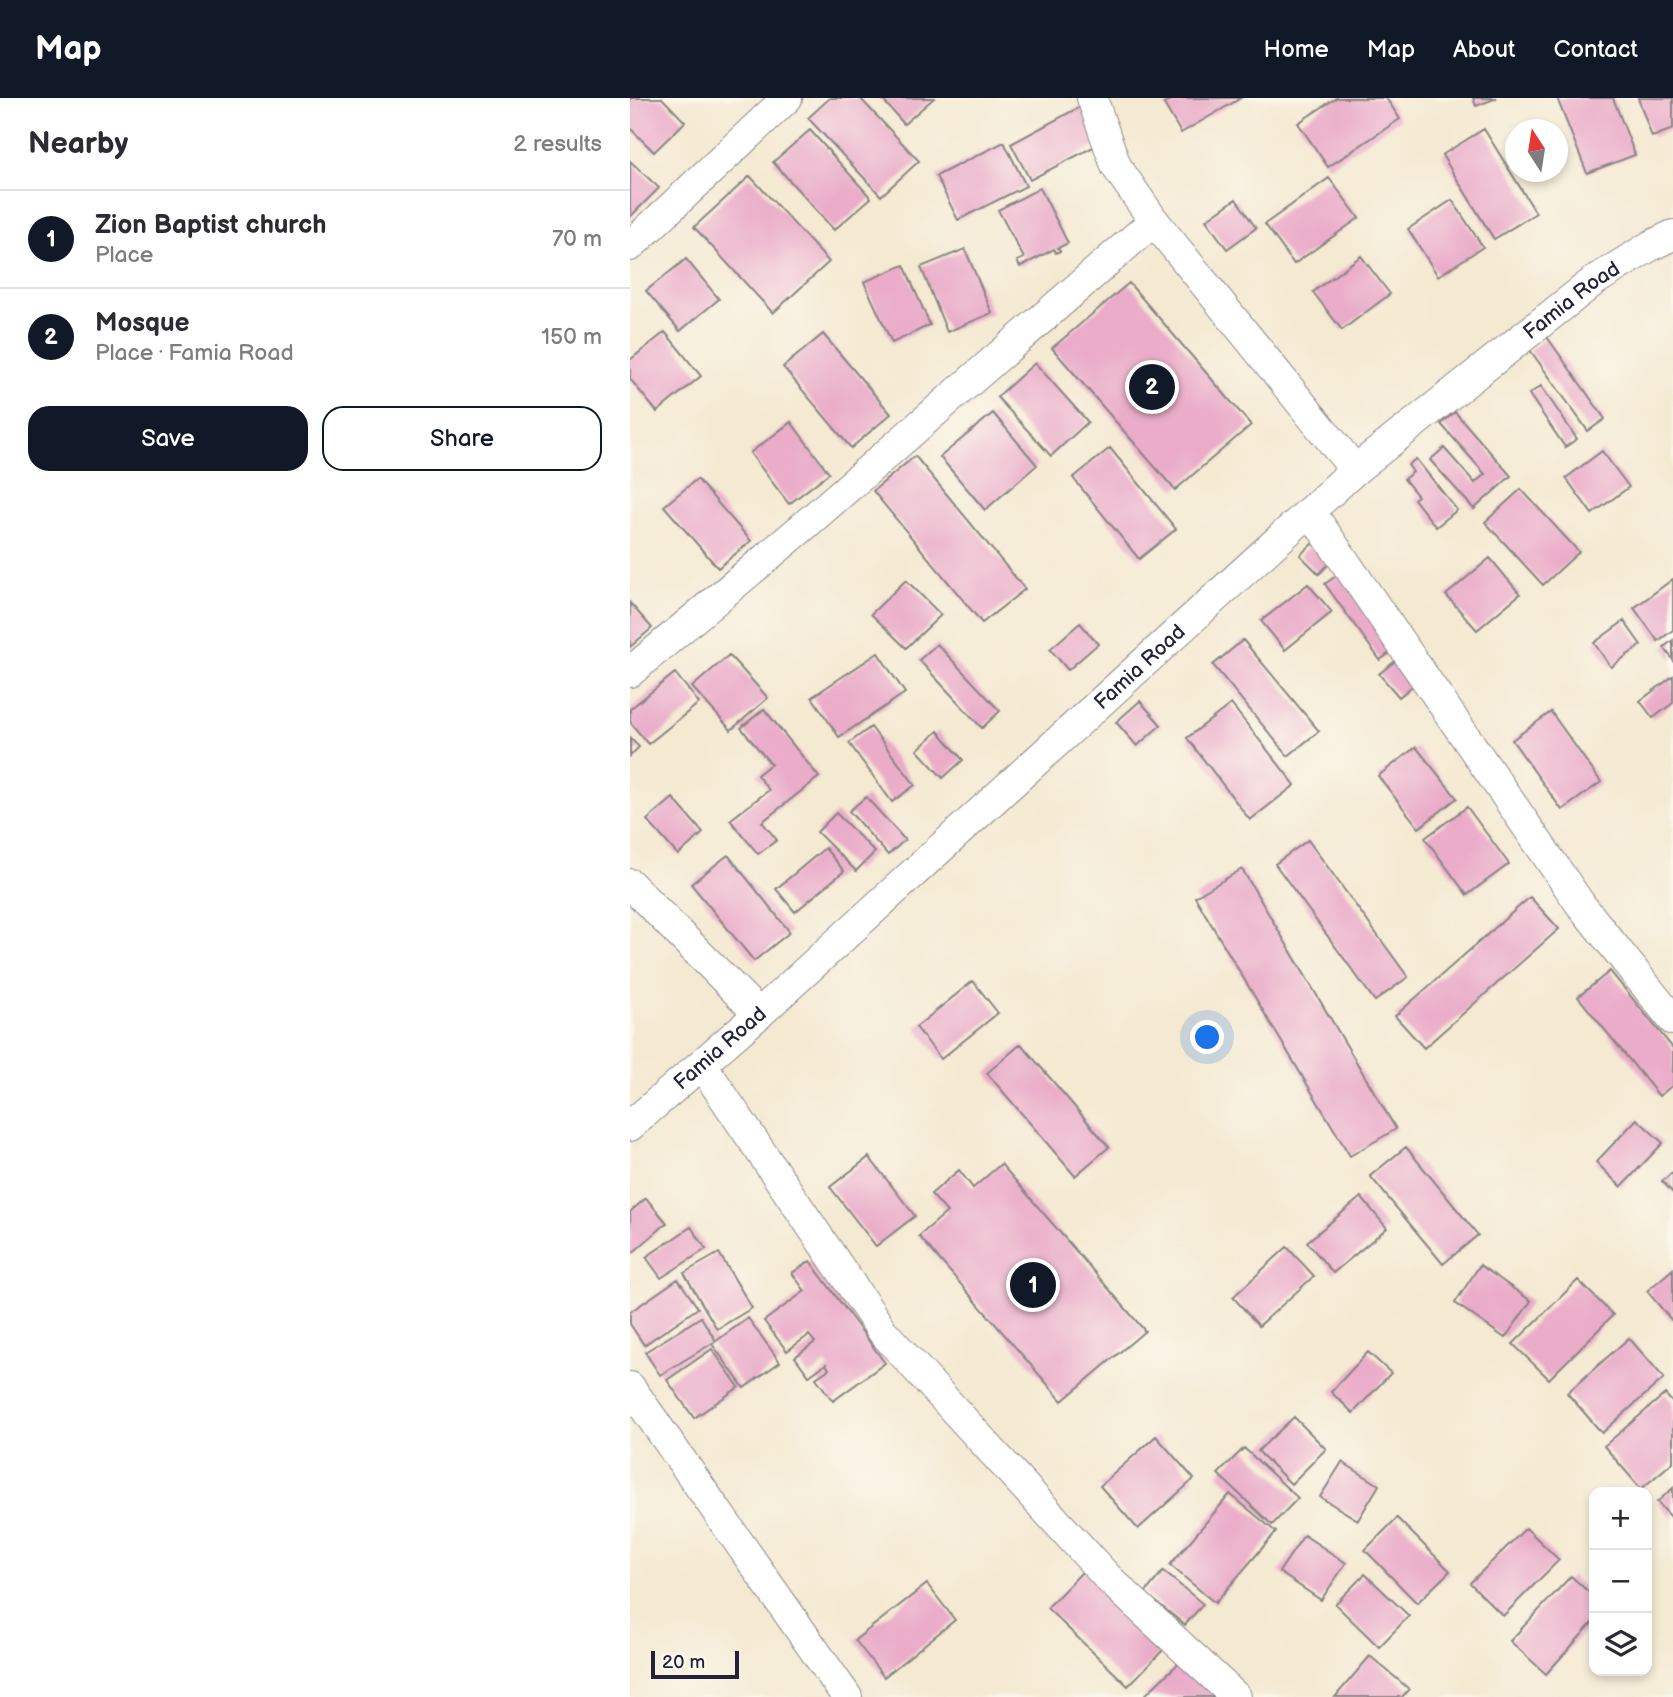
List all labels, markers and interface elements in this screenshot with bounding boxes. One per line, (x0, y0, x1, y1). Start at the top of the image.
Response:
text: Map (35, 29, 101, 69)
text: Home (1264, 35, 1329, 64)
text: Map (1367, 35, 1415, 64)
text: About (1453, 35, 1515, 64)
text: Contact (1553, 35, 1638, 64)
north arrow (1505, 119, 1568, 182)
text: Nearby (28, 126, 128, 162)
text: 2 results (513, 130, 602, 158)
text: Zion Baptist church (95, 210, 327, 241)
text: 1 (46, 225, 56, 253)
text: 70 m (552, 225, 602, 253)
text: Place (95, 241, 153, 269)
street label: Famia Road (1518, 256, 1624, 345)
text: Mosque (95, 308, 190, 339)
text: 2 (44, 323, 58, 351)
text: 150 m (541, 323, 602, 351)
text: Place · Famia Road (95, 339, 294, 367)
pin: 2 (1129, 361, 1175, 413)
button: Save (28, 406, 308, 471)
button: Share (322, 406, 602, 471)
street label: Famia Road (1089, 619, 1190, 715)
street label: Famia Road (668, 1001, 771, 1095)
your location (1190, 1020, 1224, 1054)
pin: 1 (1010, 1259, 1056, 1311)
map controls (1589, 1487, 1652, 1676)
button: + (1589, 1487, 1652, 1550)
button: − (1589, 1550, 1652, 1613)
button: layers (1589, 1613, 1652, 1676)
scale bar (651, 1648, 738, 1680)
text: 20 m (662, 1651, 705, 1674)

